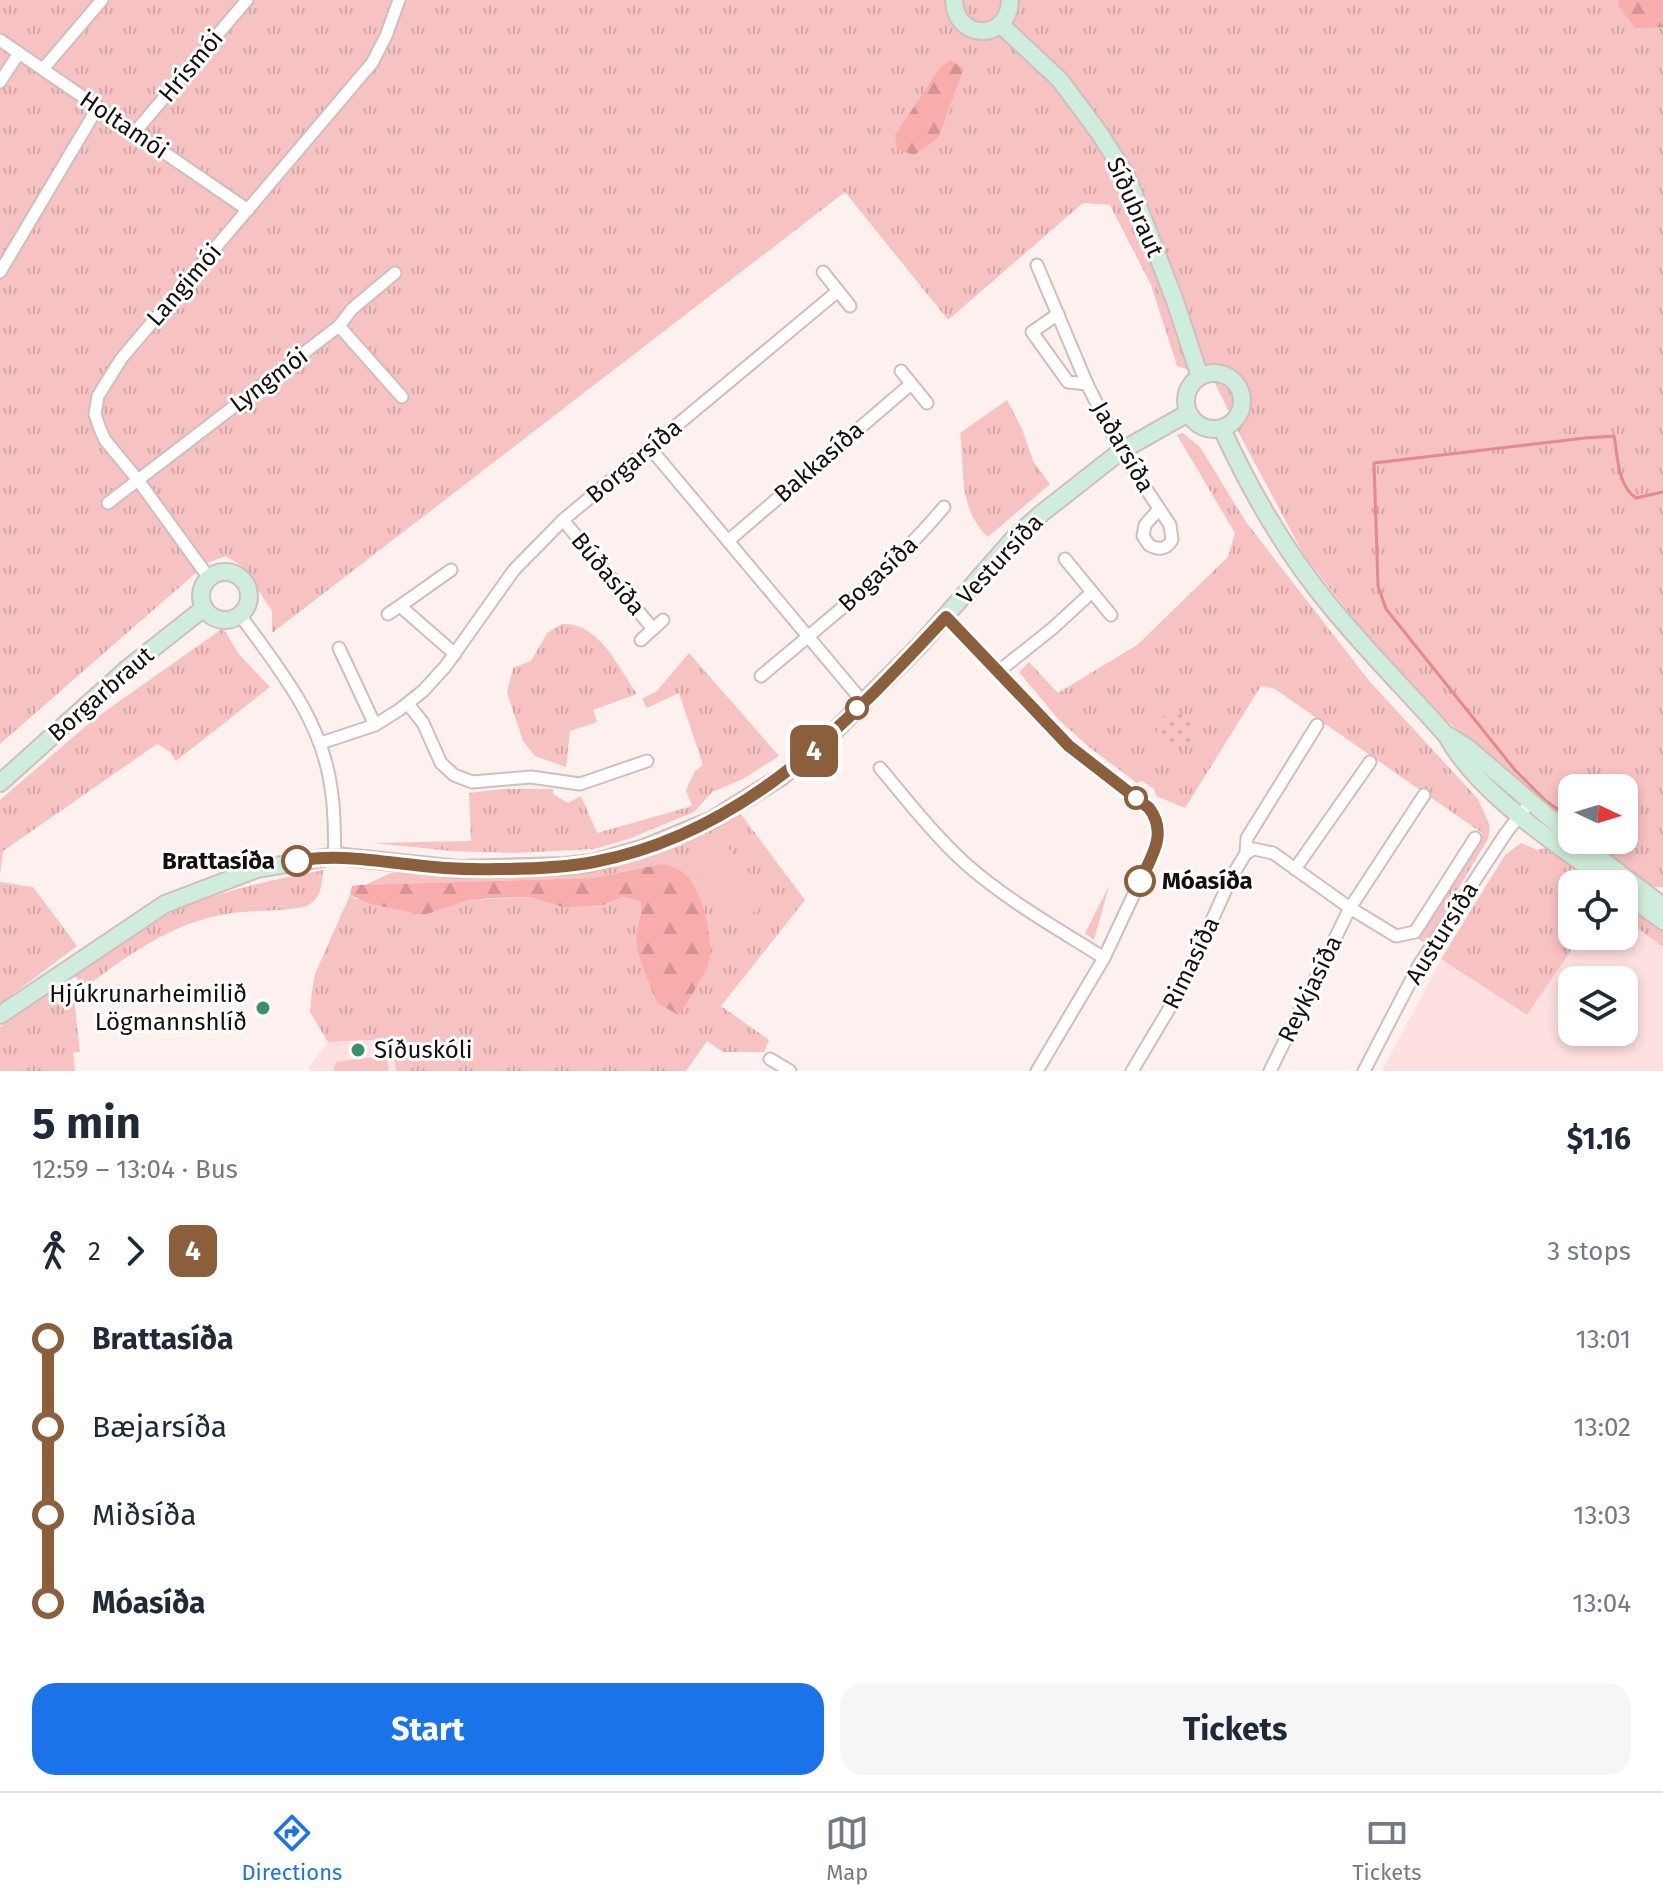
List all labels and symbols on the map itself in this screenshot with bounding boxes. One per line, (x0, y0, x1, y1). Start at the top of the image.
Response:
street label: Hrísmói (153, 24, 229, 108)
street label: Holtamói (75, 85, 173, 165)
street label: Síðubraut (1101, 153, 1169, 261)
street label: Langimói (141, 238, 227, 332)
street label: Lyngmói (225, 342, 313, 418)
street label: Jaðarsíða (1086, 397, 1160, 497)
street label: Borgarsíða (581, 413, 687, 509)
street label: Bakkasíða (769, 416, 869, 508)
street label: Vestursíða (951, 508, 1049, 610)
street label: Búðasíða (565, 527, 651, 621)
street label: Bogasíða (833, 530, 923, 618)
street label: Borgarbraut (43, 640, 160, 747)
unlabelled marker (846, 697, 868, 719)
line badge: 4 (788, 725, 840, 777)
north arrow (1558, 774, 1638, 854)
unlabelled marker (1125, 787, 1147, 809)
marker: Brattasíða (282, 846, 312, 876)
place label: Brattasíða (162, 847, 275, 875)
marker: Móasíða (1125, 866, 1155, 896)
place label: Móasíða (1162, 867, 1253, 895)
street label: Austursíða (1400, 877, 1484, 989)
street label: Rimasíða (1157, 912, 1225, 1014)
street label: Reykjasíða (1272, 931, 1348, 1047)
place label: Hjúkrunarheimilið Lögmannshlíð (49, 980, 247, 1036)
marker: Hjúkrunarheimilið Lögmannshlíð (254, 999, 272, 1017)
place label: Síðuskóli (374, 1036, 473, 1064)
marker: Síðuskóli (349, 1041, 367, 1059)

